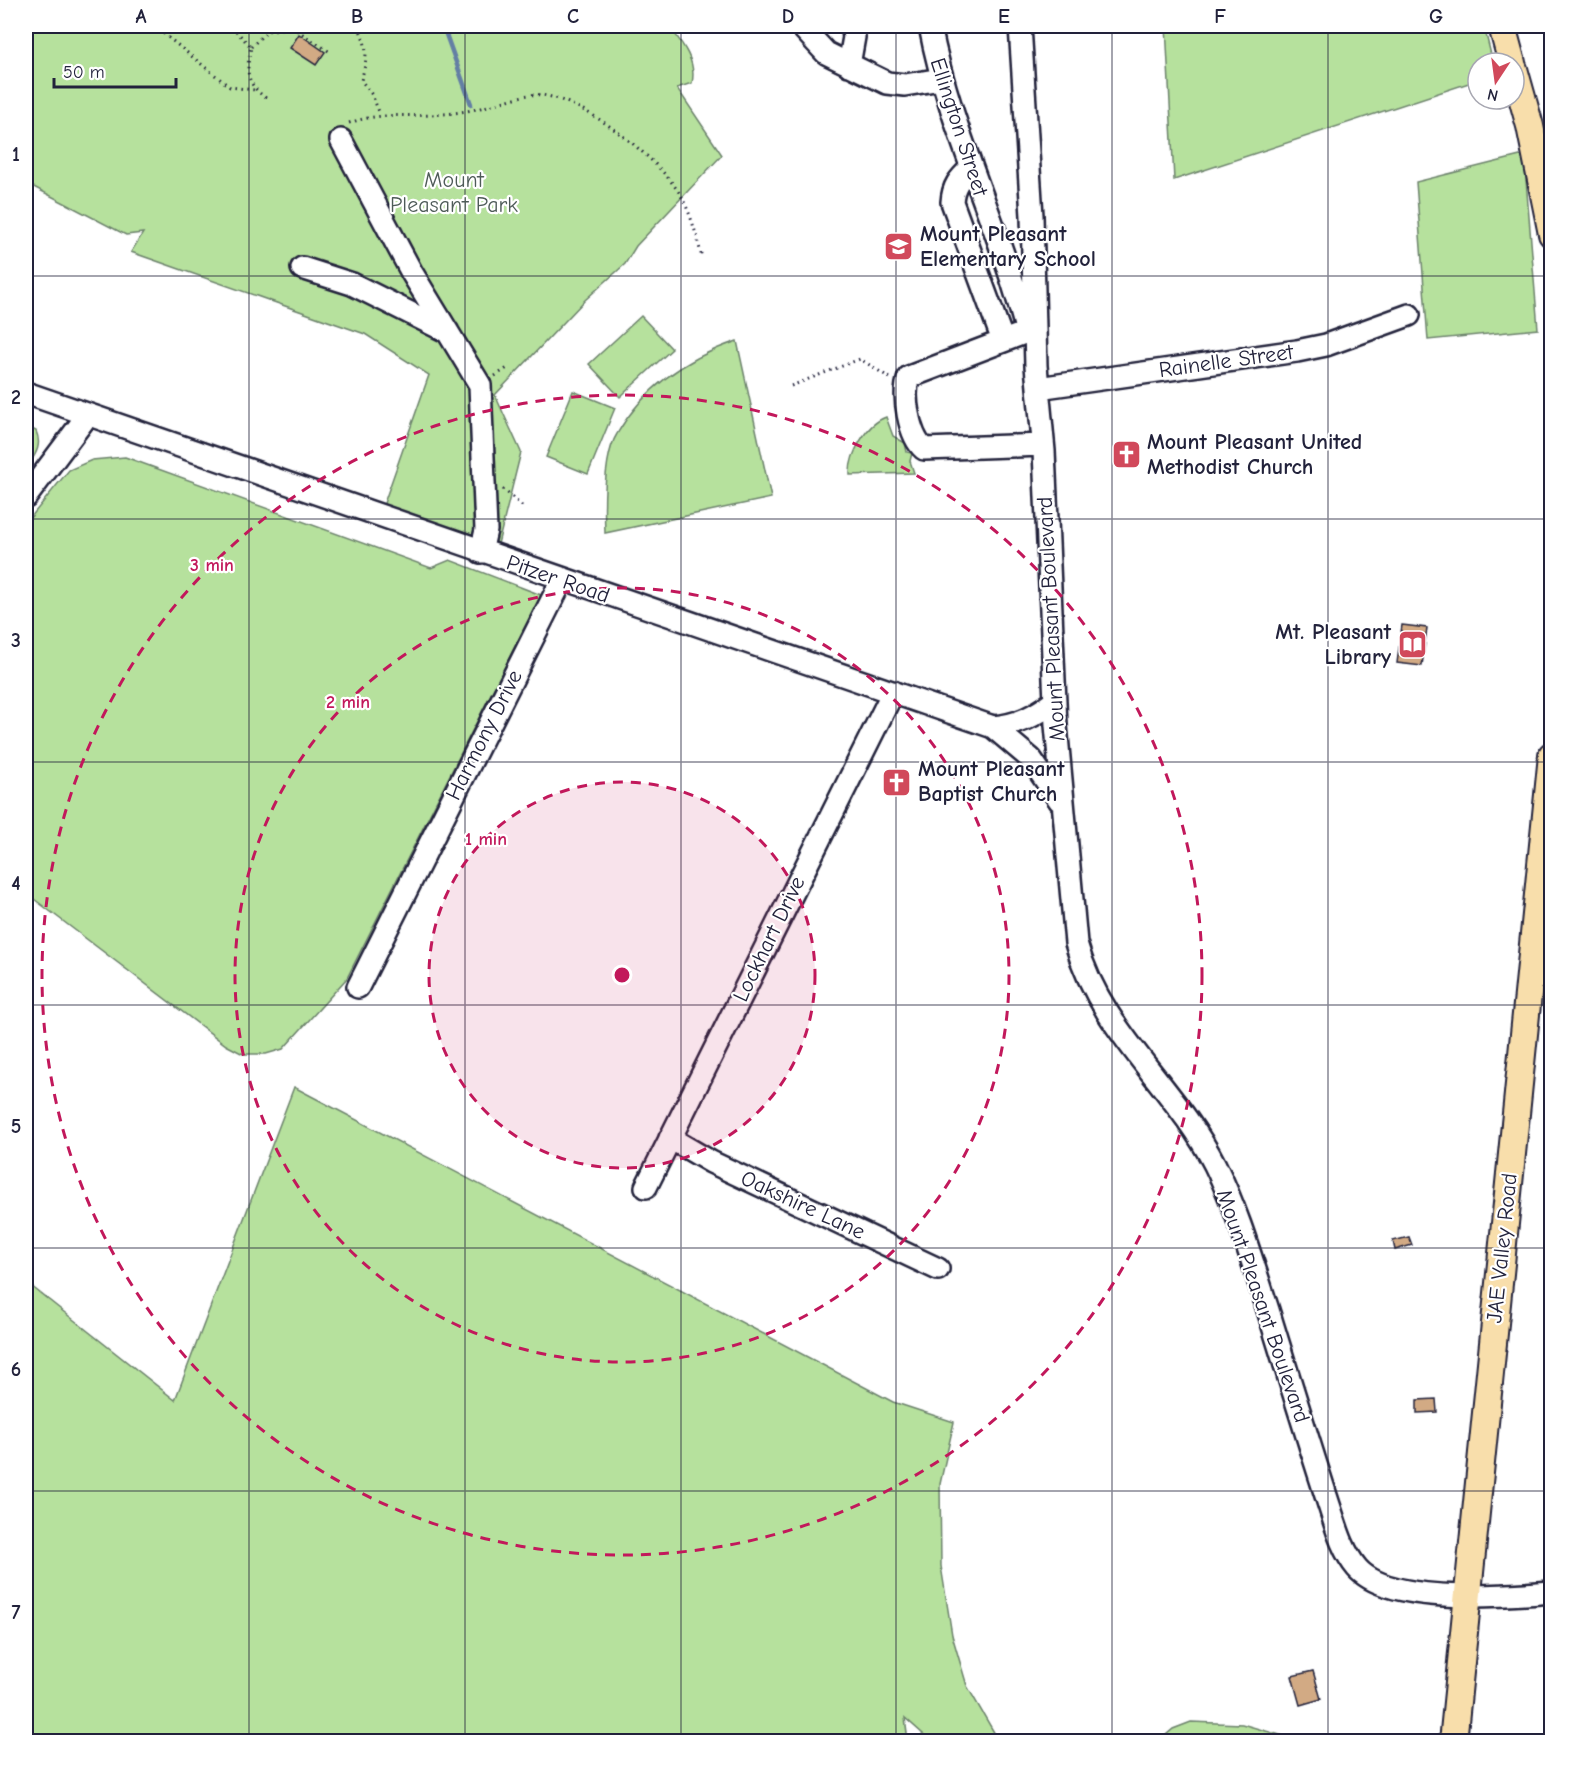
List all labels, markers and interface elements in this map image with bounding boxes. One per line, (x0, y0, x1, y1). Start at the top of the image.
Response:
text: A (135, 5, 147, 28)
text: B (351, 5, 363, 28)
text: C (567, 5, 579, 28)
text: D (782, 5, 794, 28)
text: E (998, 5, 1010, 28)
text: F (1214, 5, 1226, 28)
text: G (1429, 5, 1443, 28)
scale bar (54, 51, 176, 89)
north arrow (1466, 51, 1526, 111)
street label: Ellington Street (924, 55, 994, 200)
text: 50 m (63, 62, 105, 83)
text: N (1486, 85, 1500, 105)
text: 1 (12, 143, 20, 166)
park label: Mount Pleasant Park (390, 167, 518, 218)
place label: Mount Pleasant Elementary School (920, 221, 1096, 272)
school or university icon: Mount Pleasant Elementary School (883, 231, 915, 263)
street label: Rainelle Street (1157, 339, 1296, 383)
text: 2 (11, 386, 21, 409)
place label: Mount Pleasant United Methodist Church (1147, 429, 1362, 480)
church icon: Mount Pleasant United Methodist Church (1110, 439, 1142, 471)
street label: Mount Pleasant Boulevard (1032, 496, 1070, 742)
street label: Pitzer Road (503, 549, 613, 609)
text: 3 min (190, 555, 234, 576)
place label: Mt. Pleasant Library (1275, 619, 1392, 670)
text: 3 (11, 629, 21, 652)
library icon: Mt. Pleasant Library (1396, 629, 1428, 661)
street label: Harmony Drive (440, 666, 528, 804)
text: 2 min (326, 692, 370, 713)
place label: Mount Pleasant Baptist Church (918, 756, 1065, 807)
church icon: Mount Pleasant Baptist Church (881, 766, 913, 798)
text: 1 min (465, 829, 507, 850)
text: 4 (11, 872, 21, 895)
street label: Lockhart Drive (727, 872, 811, 1006)
centre of rings (612, 965, 632, 985)
text: 5 (11, 1115, 21, 1138)
street label: Oakshire Lane (737, 1165, 869, 1245)
street label: JAE Valley Road (1481, 1172, 1523, 1324)
street label: Mount Pleasant Boulevard (1211, 1186, 1315, 1426)
text: 6 (11, 1358, 21, 1381)
text: 7 (12, 1601, 21, 1624)

